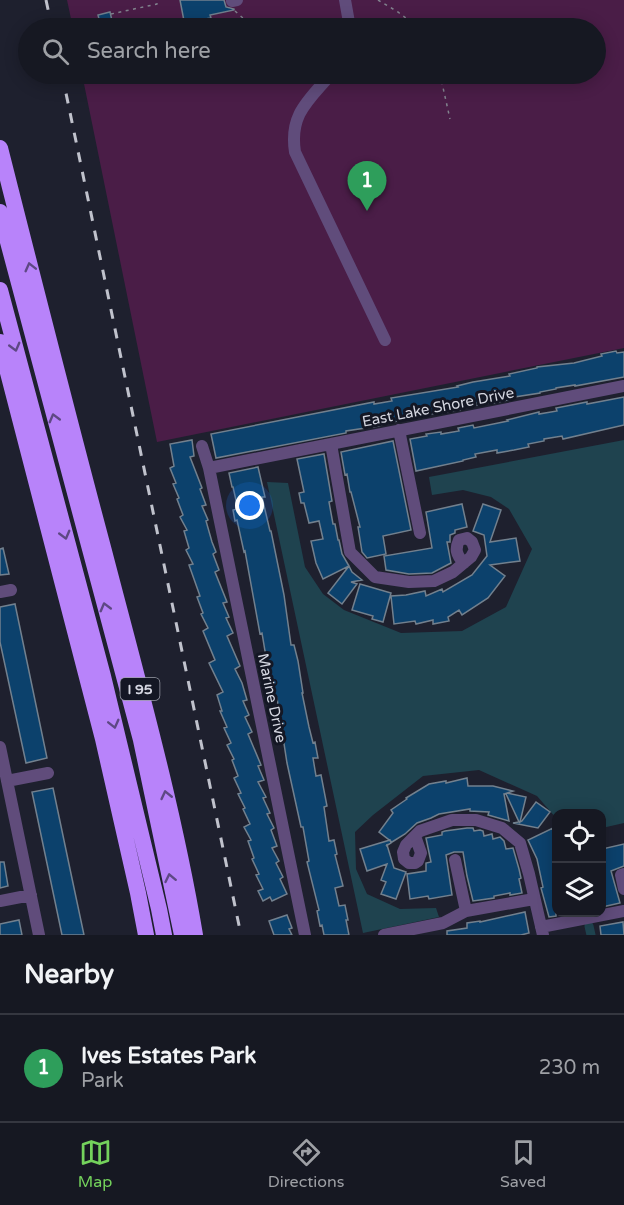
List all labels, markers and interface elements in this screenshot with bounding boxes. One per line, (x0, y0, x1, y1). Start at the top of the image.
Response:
search box (18, 18, 606, 84)
icon: search (39, 35, 72, 68)
text: Search here (87, 38, 211, 64)
pin: 1 (348, 162, 386, 211)
one-way arrow (25, 262, 38, 272)
one-way arrow (8, 341, 20, 352)
street label: East Lake Shore Drive (360, 383, 516, 431)
one-way arrow (49, 413, 62, 423)
your location (235, 491, 264, 520)
one-way arrow (58, 529, 70, 540)
one-way arrow (100, 602, 112, 612)
street label: Marine Drive (254, 652, 290, 744)
road number: I 95 (120, 678, 160, 700)
one-way arrow (107, 719, 120, 729)
one-way arrow (160, 791, 173, 801)
map controls (552, 809, 606, 917)
button: locate (552, 809, 606, 863)
button: layers (552, 863, 606, 917)
one-way arrow (164, 873, 177, 883)
text: Nearby (24, 959, 114, 990)
text: Ives Estates Park (81, 1043, 256, 1069)
text: 1 (37, 1056, 50, 1080)
text: 230 m (539, 1056, 600, 1080)
text: Park (81, 1069, 124, 1093)
tab: Map (78, 1136, 112, 1192)
tab: Directions (268, 1136, 344, 1192)
tab: Saved (500, 1136, 546, 1192)

